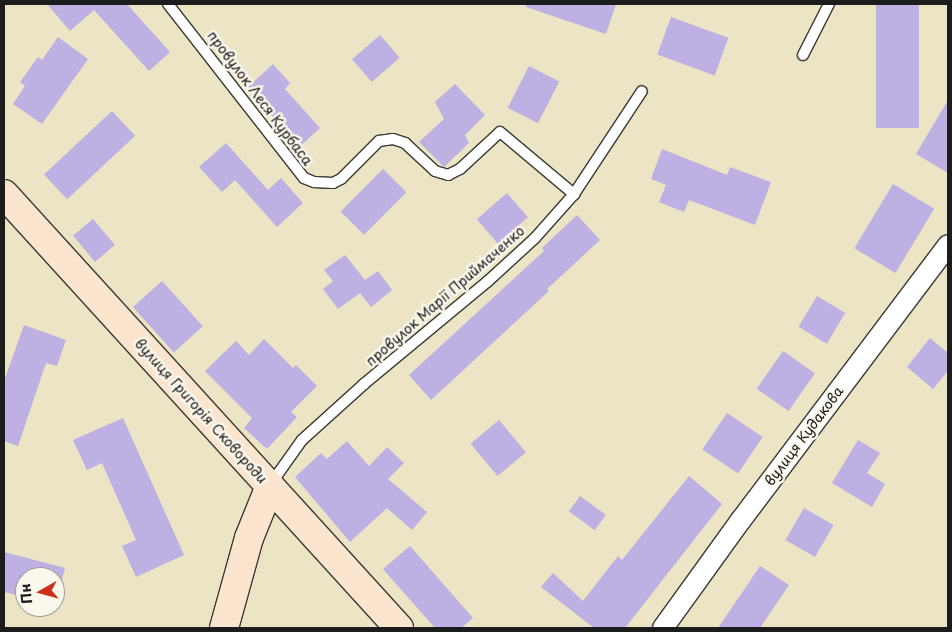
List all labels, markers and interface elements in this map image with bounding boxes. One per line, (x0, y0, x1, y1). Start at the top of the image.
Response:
street label: провулок Леся Курбаса (204, 27, 316, 169)
street label: провулок Марії Приймаченко (362, 222, 528, 370)
street label: вулиця Григорія Сковороди (131, 335, 271, 487)
street label: вулиця Кудакова (761, 383, 847, 489)
north arrow (15, 567, 65, 617)
text: Пн (14, 582, 37, 605)

